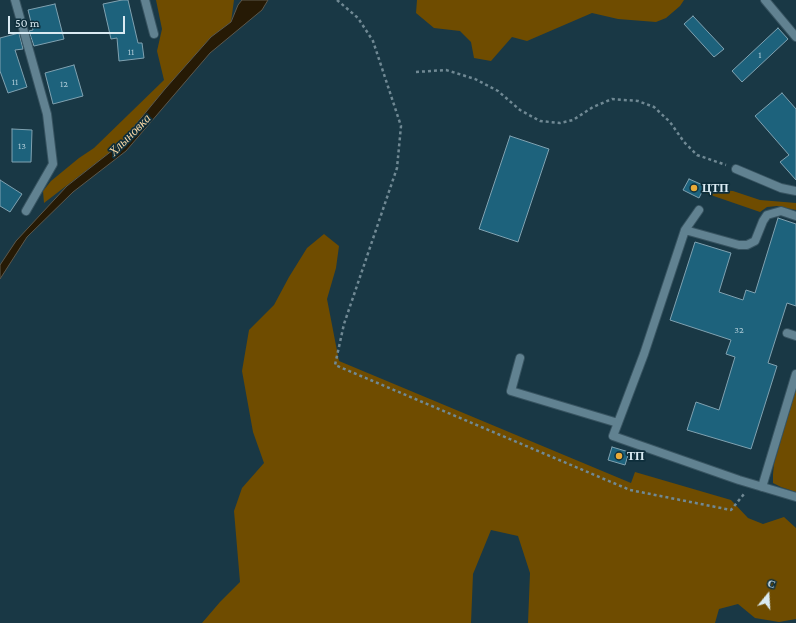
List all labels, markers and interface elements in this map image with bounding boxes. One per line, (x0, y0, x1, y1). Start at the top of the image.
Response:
scale bar (10, 8, 127, 34)
text: 50 m (15, 16, 39, 30)
house number: 11 (128, 46, 134, 58)
house number: 1 (758, 49, 762, 61)
house number: 11 (12, 76, 18, 88)
house number: 12 (60, 78, 68, 90)
water label: Хлыновка (106, 111, 154, 159)
house number: 13 (18, 140, 26, 152)
place label: ЦТП (702, 181, 729, 195)
marker: ЦТП (689, 183, 699, 193)
house number: 32 (734, 324, 744, 336)
place label: ТП (627, 449, 644, 463)
marker: ТП (614, 451, 624, 461)
north arrow (748, 575, 788, 615)
text: С (766, 577, 777, 591)

